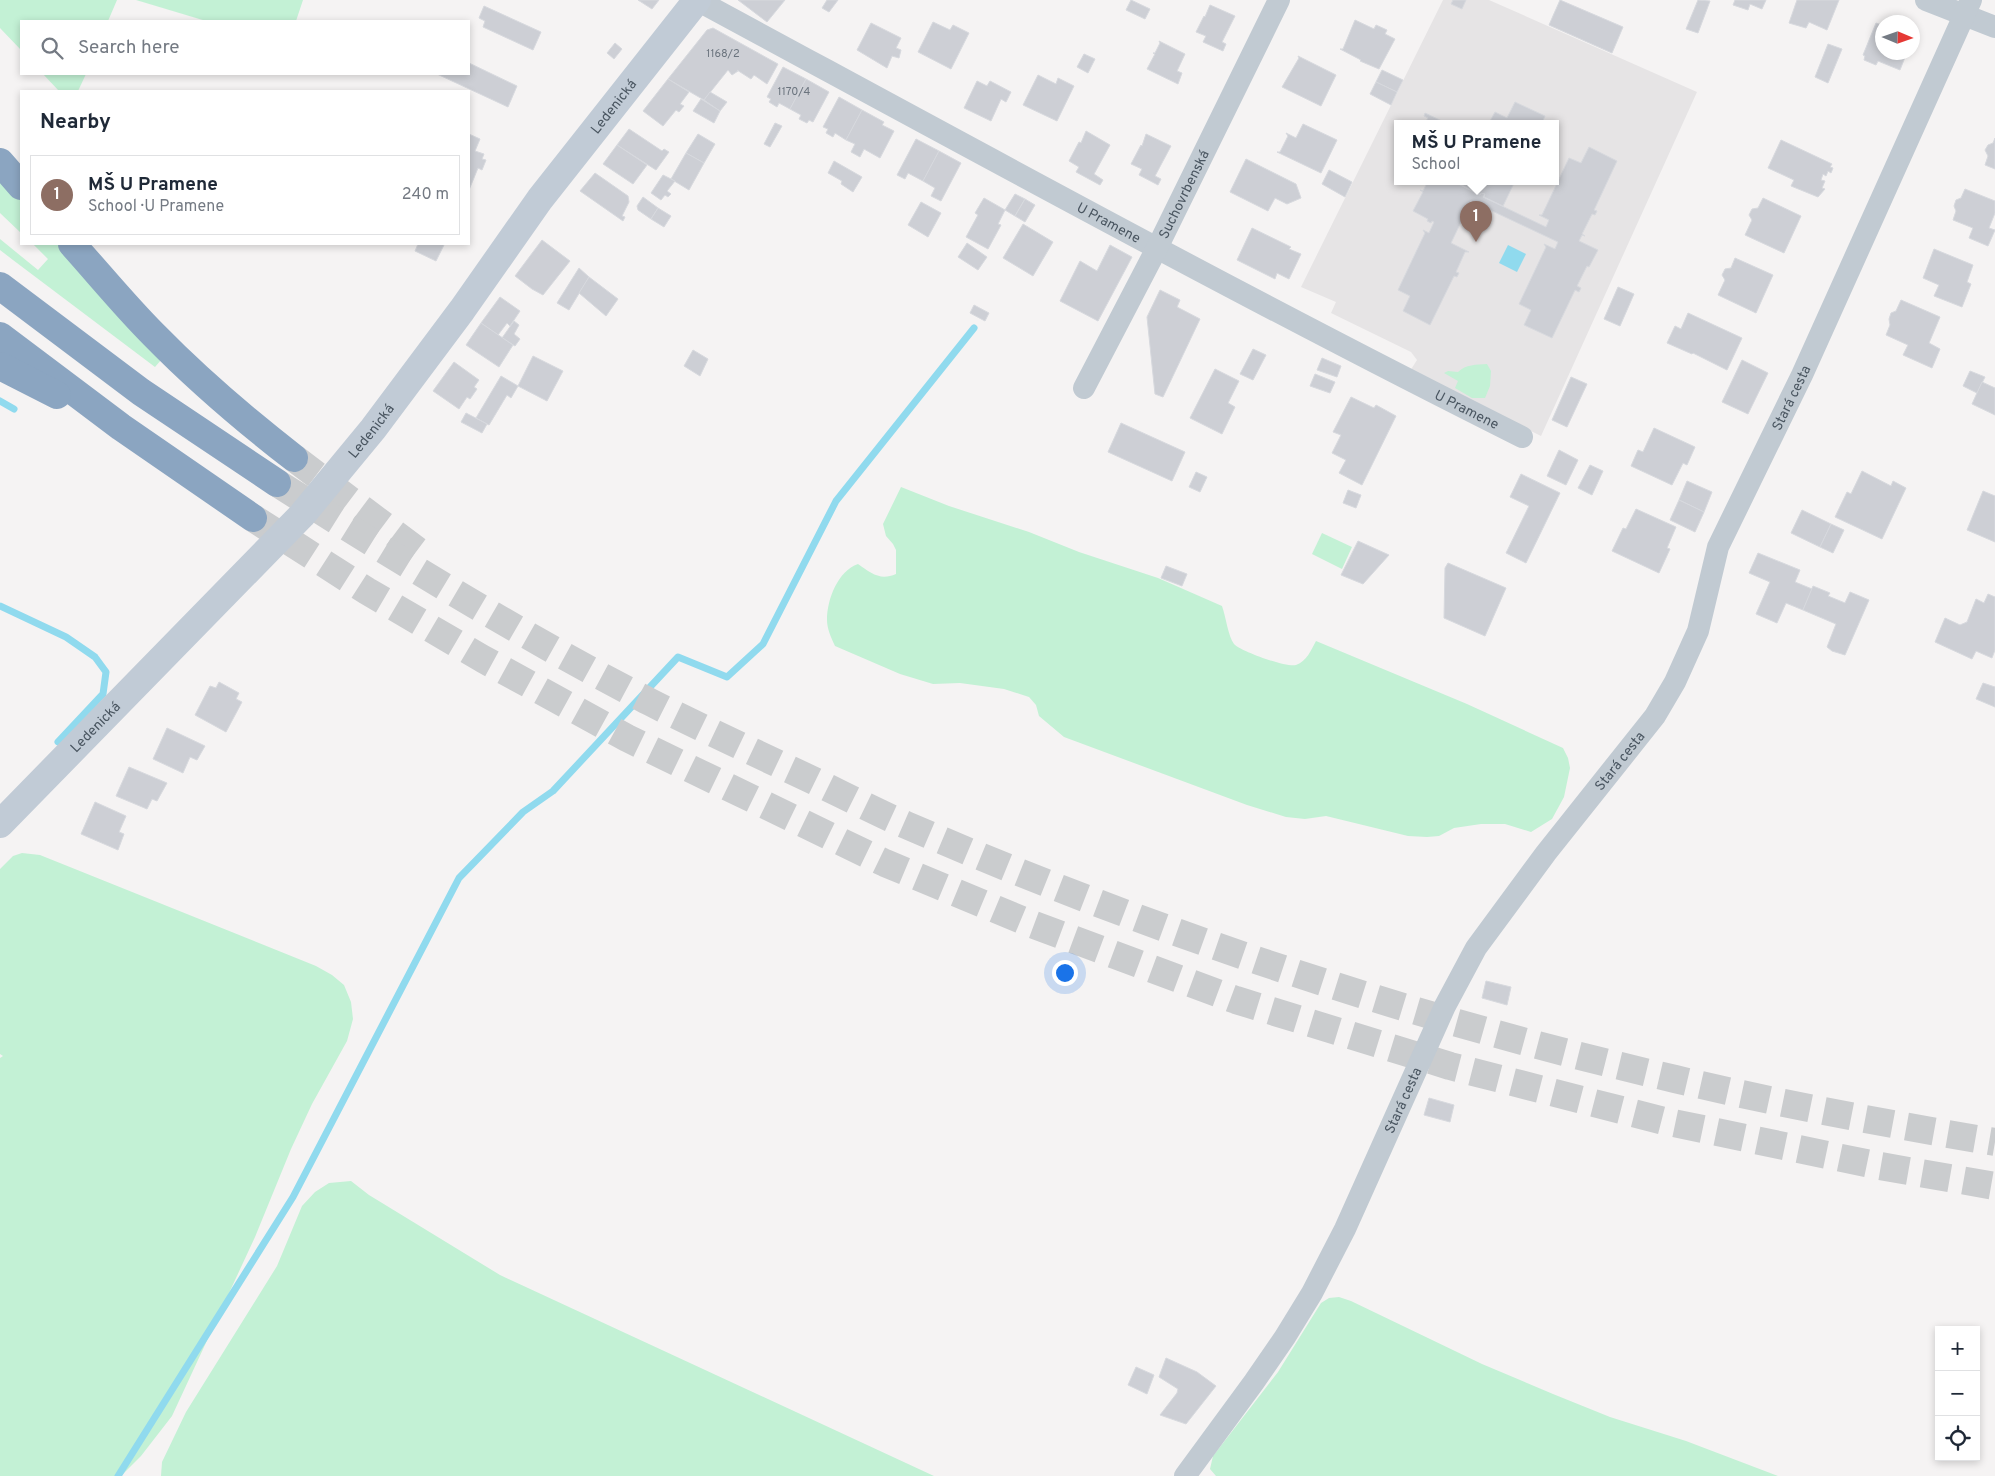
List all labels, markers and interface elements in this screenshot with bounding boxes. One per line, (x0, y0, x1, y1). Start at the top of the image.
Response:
north arrow (1875, 15, 1920, 60)
search box (20, 20, 470, 75)
icon: search (38, 34, 66, 62)
text: Search here (78, 36, 180, 60)
house number: 1168/2 (706, 47, 740, 61)
street label: Ledenická (588, 77, 641, 138)
house number: 1170/4 (778, 85, 811, 99)
text: Nearby (40, 109, 111, 136)
popup (1394, 120, 1559, 185)
text: MŠ U Pramene (1412, 131, 1541, 155)
street label: Suchovrbenská (1156, 148, 1214, 242)
text: School (1412, 155, 1460, 175)
text: MŠ U Pramene (88, 173, 218, 197)
text: 1 (54, 185, 60, 205)
text: 240 m (402, 185, 449, 205)
text: School · U Pramene (88, 197, 224, 217)
street label: U Pramene (1073, 200, 1143, 248)
pin: 1 (1460, 201, 1492, 242)
street label: Stará cesta (1769, 363, 1815, 434)
street label: U Pramene (1431, 387, 1501, 434)
street label: Ledenická (345, 401, 399, 462)
street label: Ledenická (68, 699, 125, 757)
street label: Stará cesta (1592, 729, 1649, 795)
your location (1052, 960, 1078, 986)
street label: Stará cesta (1382, 1065, 1426, 1137)
map controls (1935, 1326, 1980, 1461)
button: + (1935, 1326, 1980, 1371)
button: − (1935, 1371, 1980, 1416)
button: locate (1935, 1416, 1980, 1461)

